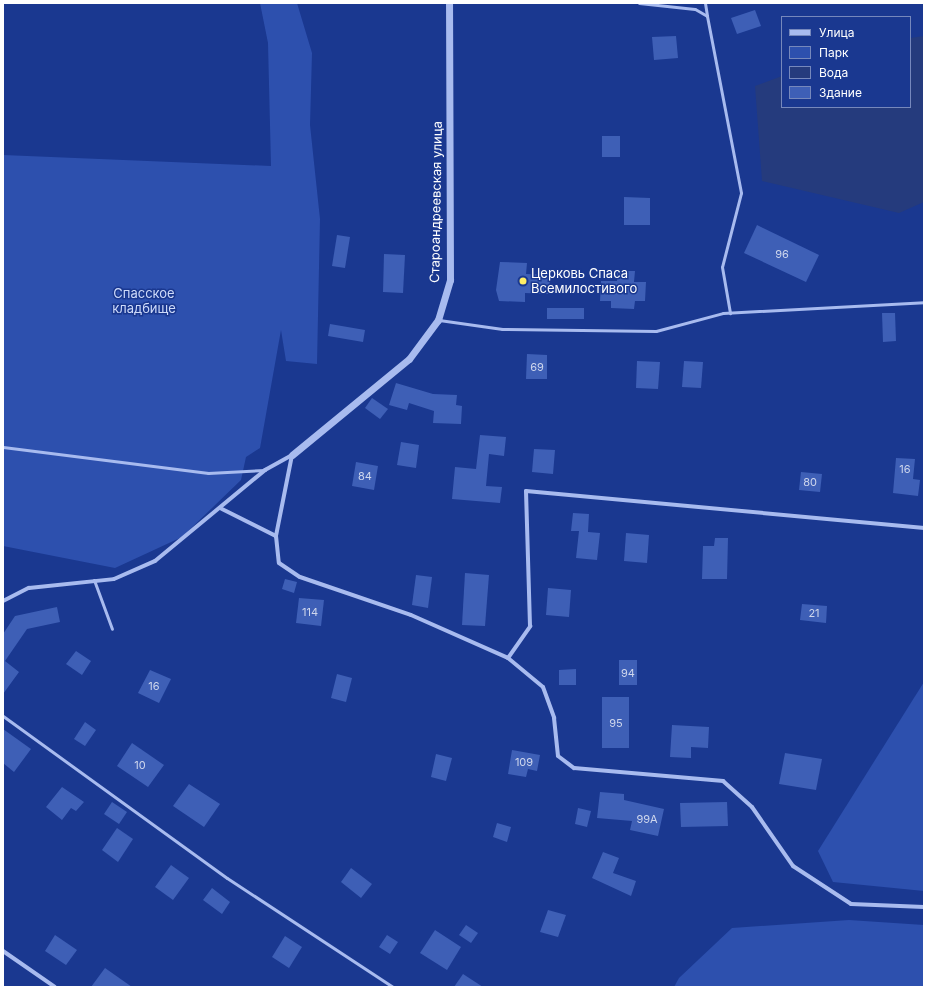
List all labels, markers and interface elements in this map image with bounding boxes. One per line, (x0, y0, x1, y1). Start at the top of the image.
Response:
legend (781, 16, 911, 108)
text: Улица (819, 25, 854, 40)
text: Парк (819, 45, 849, 60)
text: Вода (819, 65, 848, 80)
text: Здание (819, 85, 862, 100)
street label: Староандреевская улица (427, 121, 445, 283)
house number: 96 (775, 247, 789, 261)
place label: Церковь Спаса Всемилостивого (531, 266, 637, 297)
marker: Церковь Спаса Всемилостивого (518, 276, 528, 286)
park label: Спасское кладбище (112, 286, 176, 317)
house number: 69 (530, 360, 544, 374)
house number: 16 (899, 462, 911, 476)
house number: 84 (358, 469, 372, 483)
house number: 80 (803, 475, 817, 489)
house number: 114 (302, 605, 318, 619)
house number: 21 (808, 606, 820, 620)
house number: 94 (621, 666, 635, 680)
house number: 16 (148, 679, 160, 693)
house number: 95 (609, 716, 623, 730)
house number: 109 (515, 755, 533, 769)
house number: 10 (134, 758, 146, 772)
house number: 99А (636, 812, 658, 826)

